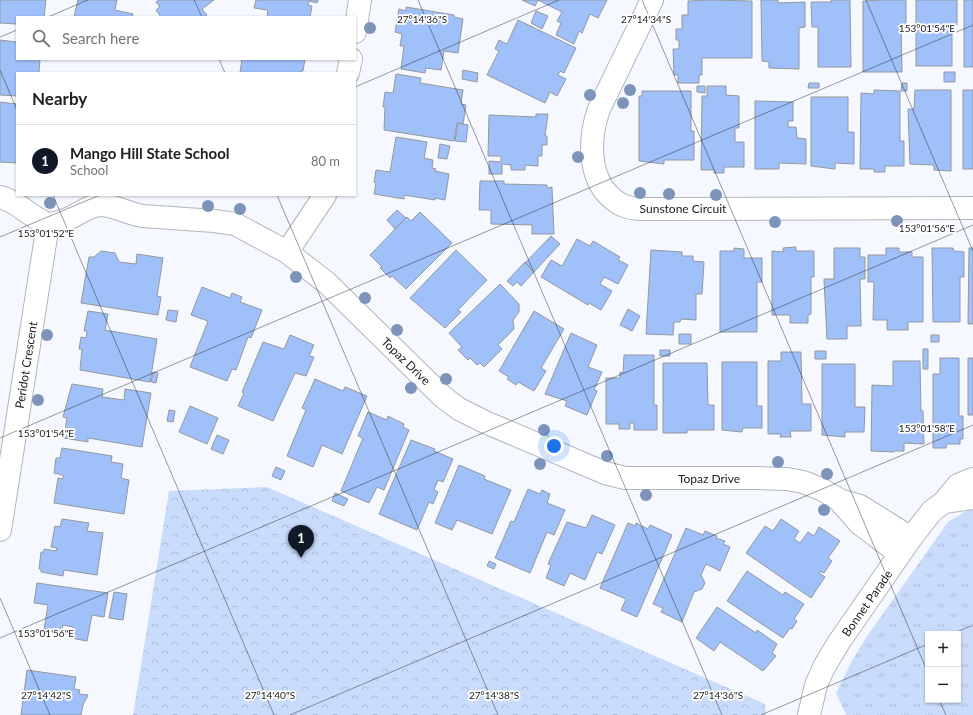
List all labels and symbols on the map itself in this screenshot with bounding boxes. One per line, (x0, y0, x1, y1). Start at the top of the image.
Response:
text: 27°14'36"S (397, 13, 447, 25)
text: 27°14'34"S (621, 13, 671, 25)
text: 153°01'54"E (899, 22, 955, 34)
street label: Sunstone Circuit (640, 201, 727, 216)
text: 153°01'56"E (899, 222, 955, 234)
text: 153°01'52"E (18, 227, 74, 239)
street label: Peridot Crescent (12, 320, 40, 410)
street label: Topaz Drive (378, 334, 434, 388)
text: 153°01'58"E (899, 422, 955, 434)
text: 153°01'54"E (18, 427, 74, 439)
your location (544, 436, 564, 456)
street label: Topaz Drive (678, 471, 740, 486)
pin: 1 (288, 525, 314, 558)
street label: Bonnet Parade (839, 567, 895, 639)
text: 153°01'56"E (18, 627, 74, 639)
text: 27°14'42"S (21, 689, 71, 701)
text: 27°14'40"S (245, 689, 295, 701)
text: 27°14'38"S (469, 689, 519, 701)
text: 27°14'36"S (693, 689, 743, 701)

